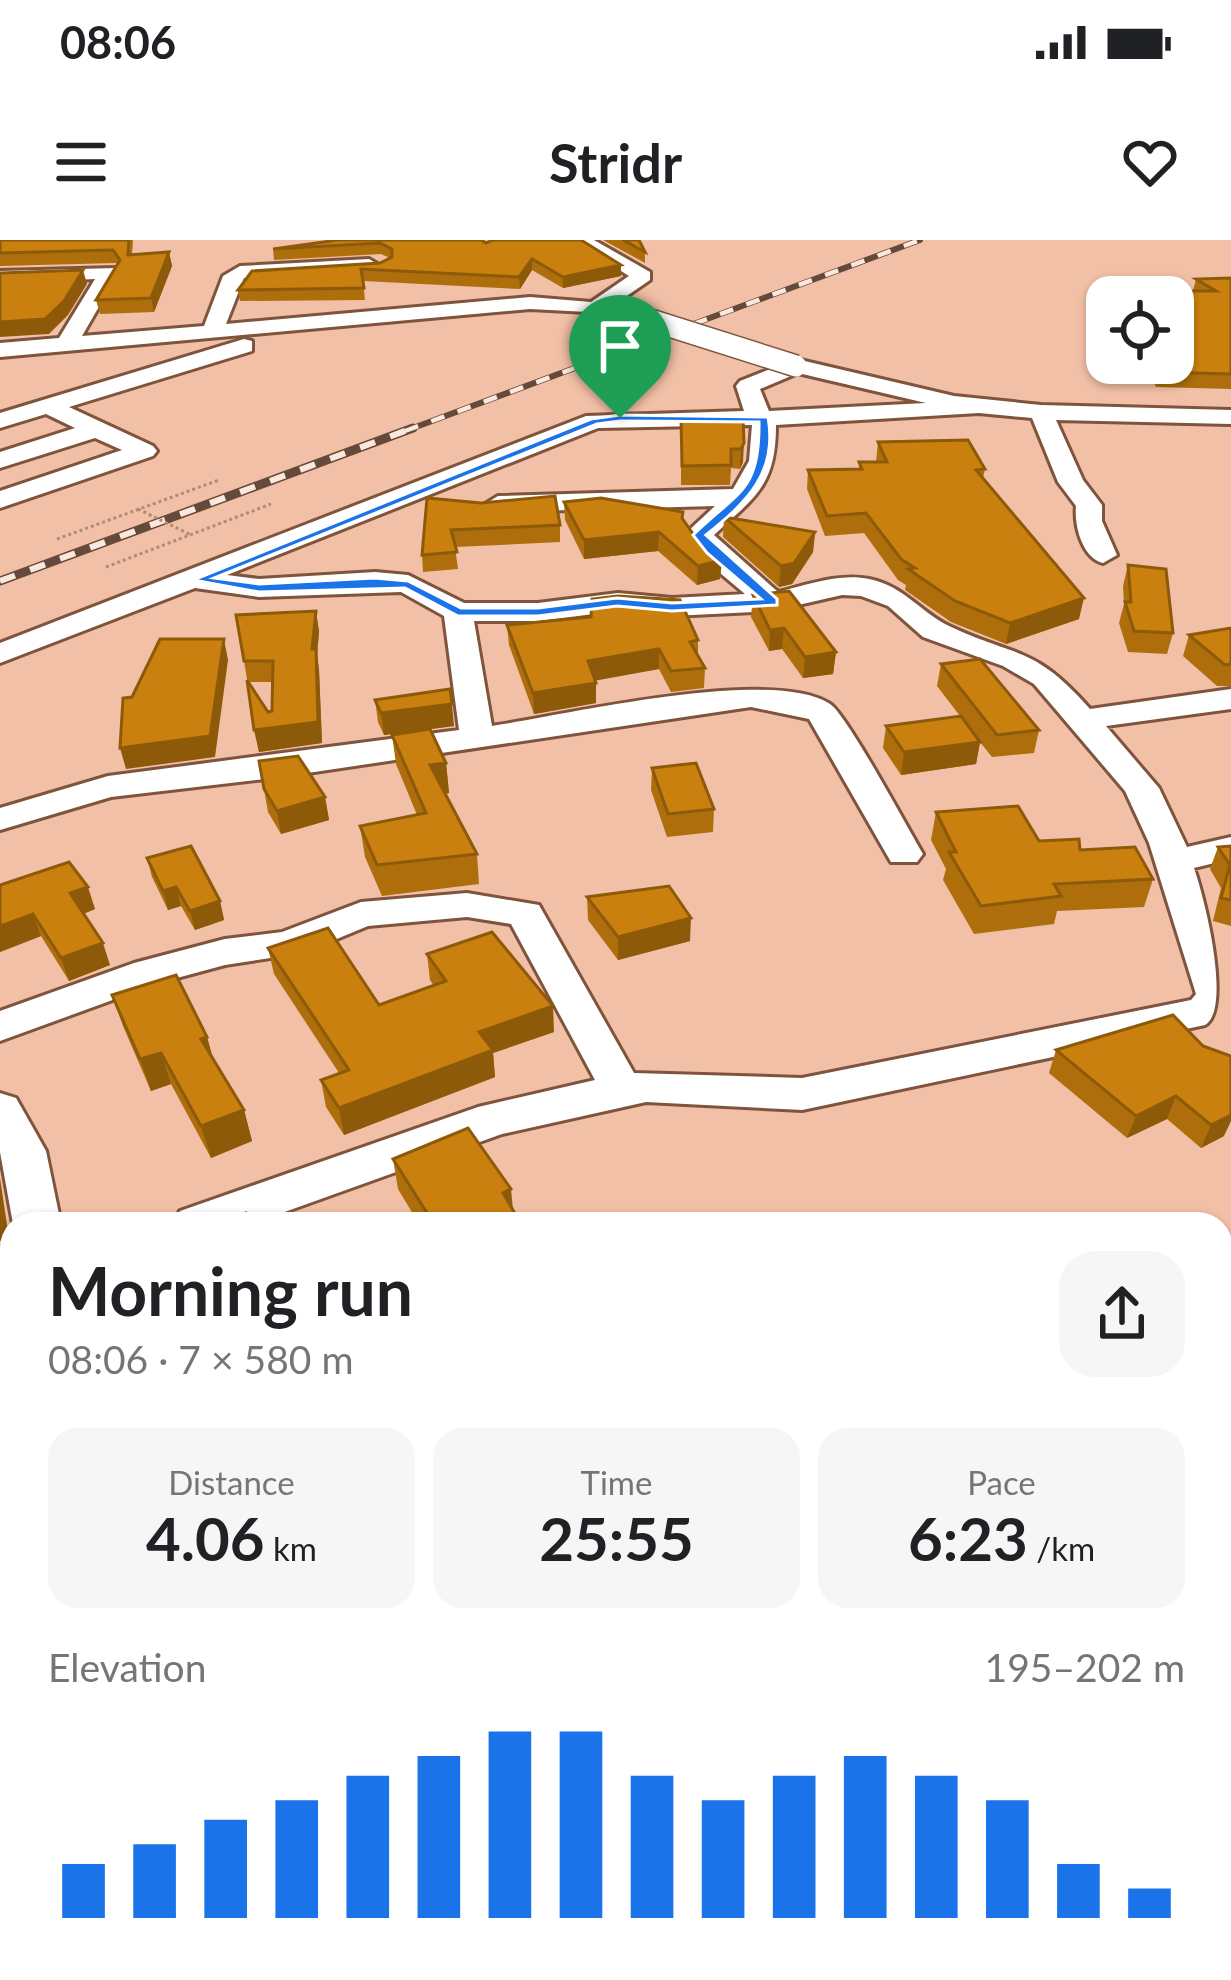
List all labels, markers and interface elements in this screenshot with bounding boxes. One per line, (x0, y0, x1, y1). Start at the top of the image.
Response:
text: 08:06 (60, 15, 176, 69)
icon: menu (48, 129, 114, 195)
icon: heart (1117, 129, 1183, 195)
text: Stridr (549, 130, 682, 195)
map controls (1086, 276, 1194, 384)
button: locate (1086, 276, 1194, 384)
pin (569, 295, 671, 418)
icon: arrive (587, 313, 653, 379)
text: Morning run (48, 1251, 413, 1330)
button: share (1059, 1251, 1185, 1377)
text: 08:06 · 7 × 580 m (48, 1336, 353, 1382)
text: Distance (168, 1462, 295, 1502)
text: Time (581, 1462, 652, 1502)
text: Pace (967, 1462, 1036, 1502)
text: 4.06 (146, 1502, 265, 1574)
text: 25:55 (539, 1502, 694, 1574)
text: 6:23 (908, 1502, 1028, 1574)
text: km (265, 1528, 317, 1568)
text: /km (1028, 1528, 1095, 1568)
text: Elevation (48, 1644, 206, 1690)
text: 195–202 m (985, 1644, 1185, 1690)

